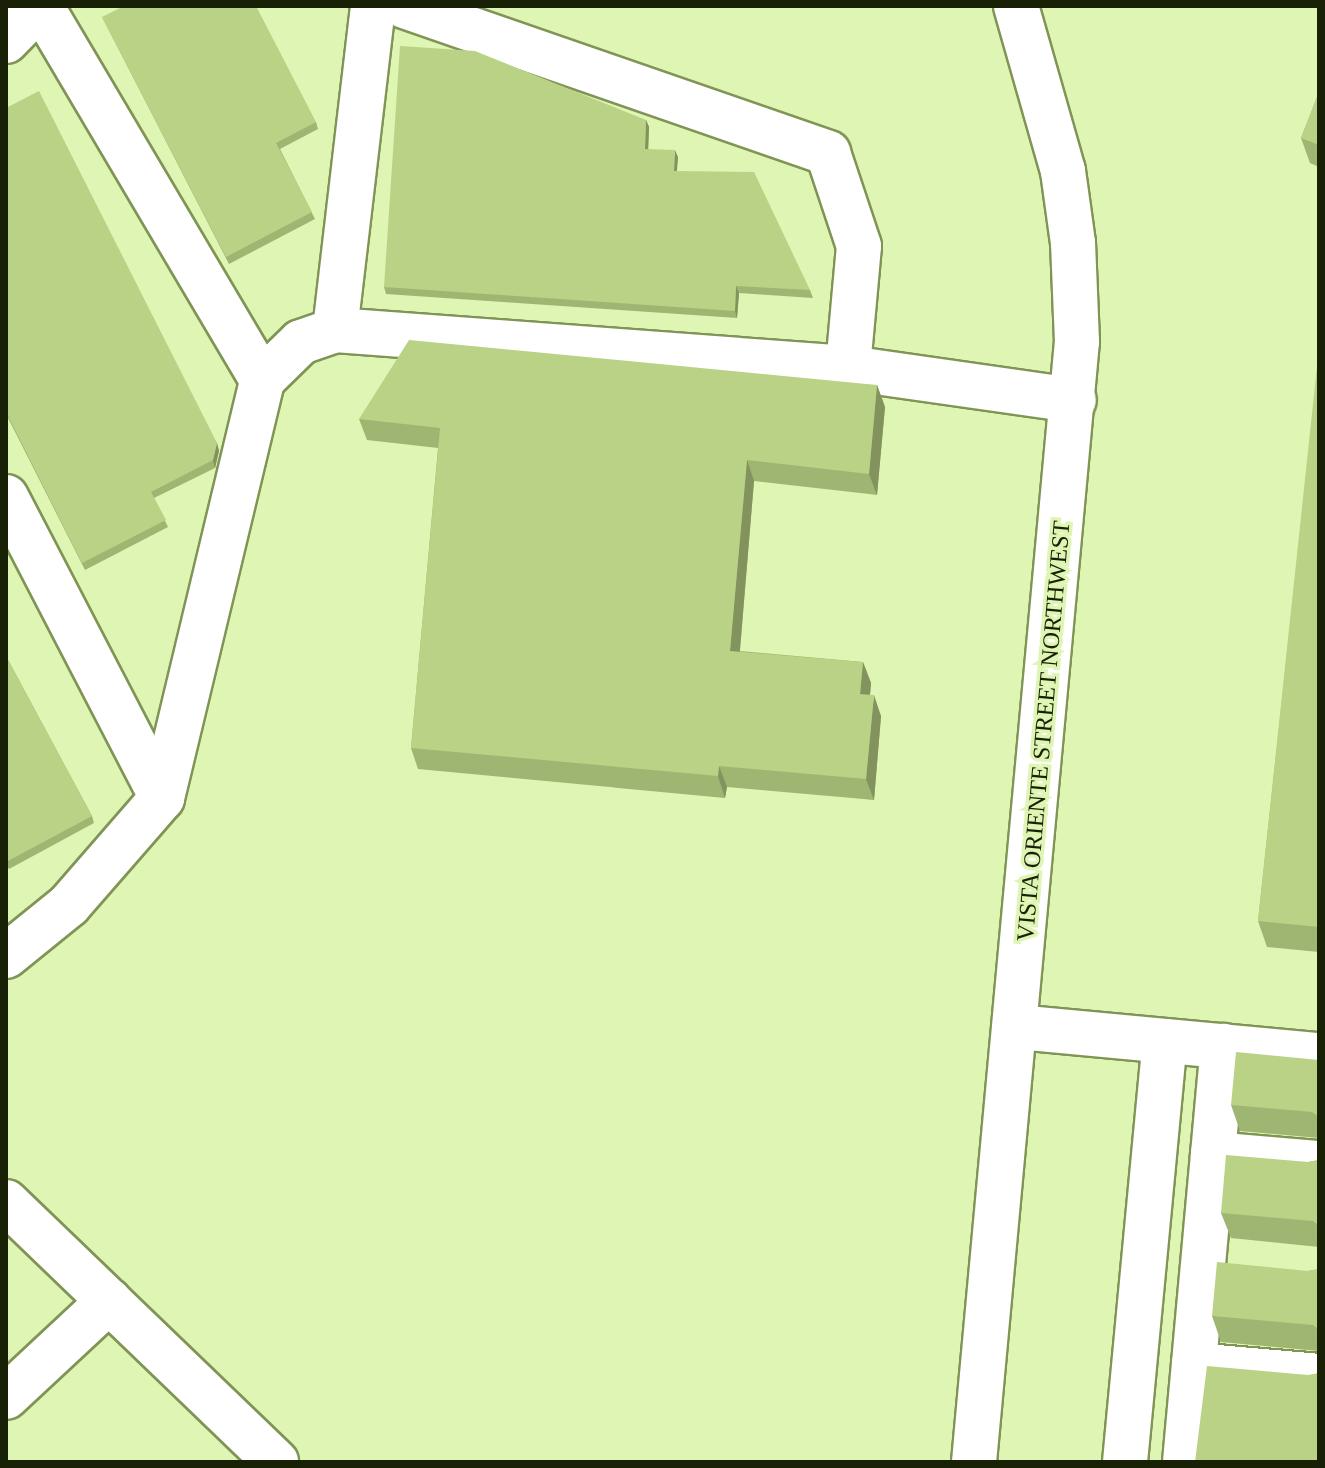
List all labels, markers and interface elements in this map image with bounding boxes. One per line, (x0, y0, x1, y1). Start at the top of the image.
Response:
street label: VISTA ORIENTE STREET NORTHWEST (1011, 519, 1077, 943)

